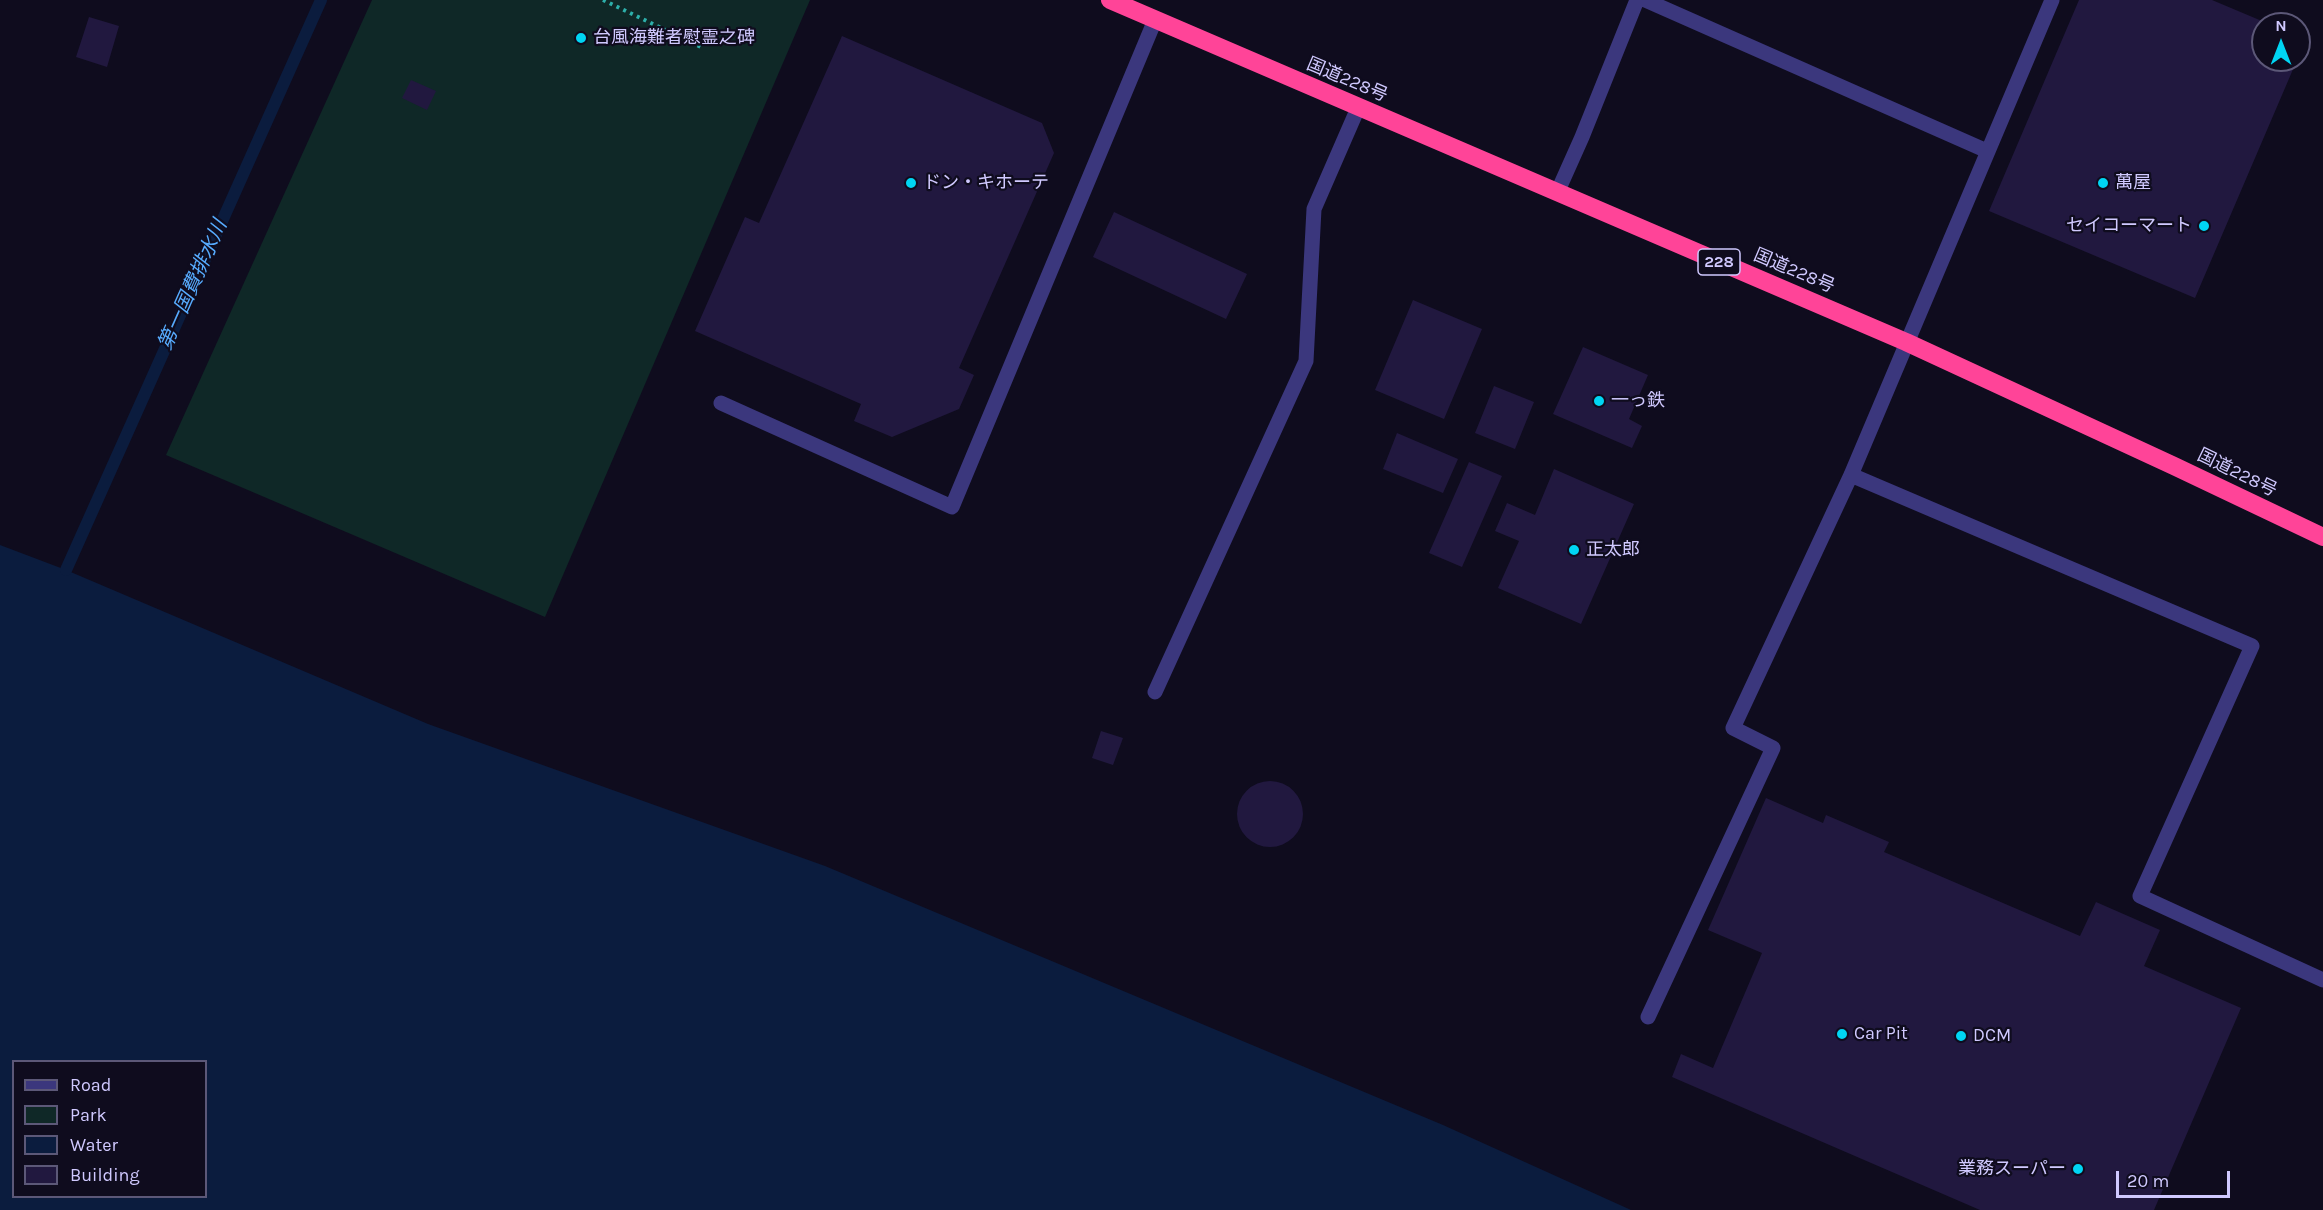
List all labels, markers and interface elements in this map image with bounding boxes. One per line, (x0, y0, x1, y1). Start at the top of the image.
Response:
north arrow (2251, 12, 2311, 72)
text: N (2275, 16, 2287, 35)
place label: 台風海難者慰霊之碑 (593, 27, 755, 49)
marker: 台風海難者慰霊之碑 (574, 31, 588, 45)
street label: 国道228号 (1303, 53, 1391, 107)
place label: ドン・キホーテ (923, 172, 1049, 194)
place label: 萬屋 (2115, 172, 2151, 194)
marker: ドン・キホーテ (904, 176, 918, 190)
marker: 萬屋 (2096, 176, 2110, 190)
place label: セイコーマート (2066, 215, 2192, 237)
water label: 第一国費排水川 (154, 216, 232, 354)
marker: セイコーマート (2197, 219, 2211, 233)
street label: 国道228号 (1750, 244, 1838, 298)
road number: 228 (1698, 249, 1740, 275)
place label: 一っ鉄 (1611, 390, 1665, 412)
marker: 一っ鉄 (1592, 394, 1606, 408)
street label: 国道228号 (2194, 444, 2280, 502)
place label: 正太郎 (1586, 539, 1640, 561)
marker: 正太郎 (1567, 543, 1581, 557)
place label: Car Pit (1854, 1023, 1908, 1045)
place label: DCM (1973, 1025, 2011, 1047)
marker: Car Pit (1835, 1027, 1849, 1041)
marker: DCM (1954, 1029, 1968, 1043)
legend (12, 1060, 207, 1198)
text: Road (70, 1074, 111, 1096)
text: Park (70, 1104, 107, 1126)
text: Water (70, 1134, 118, 1156)
place label: 業務スーパー (1958, 1158, 2066, 1180)
scale bar (2119, 1159, 2233, 1197)
marker: 業務スーパー (2071, 1162, 2085, 1176)
text: Building (70, 1164, 140, 1186)
text: 20 m (2127, 1170, 2169, 1192)

